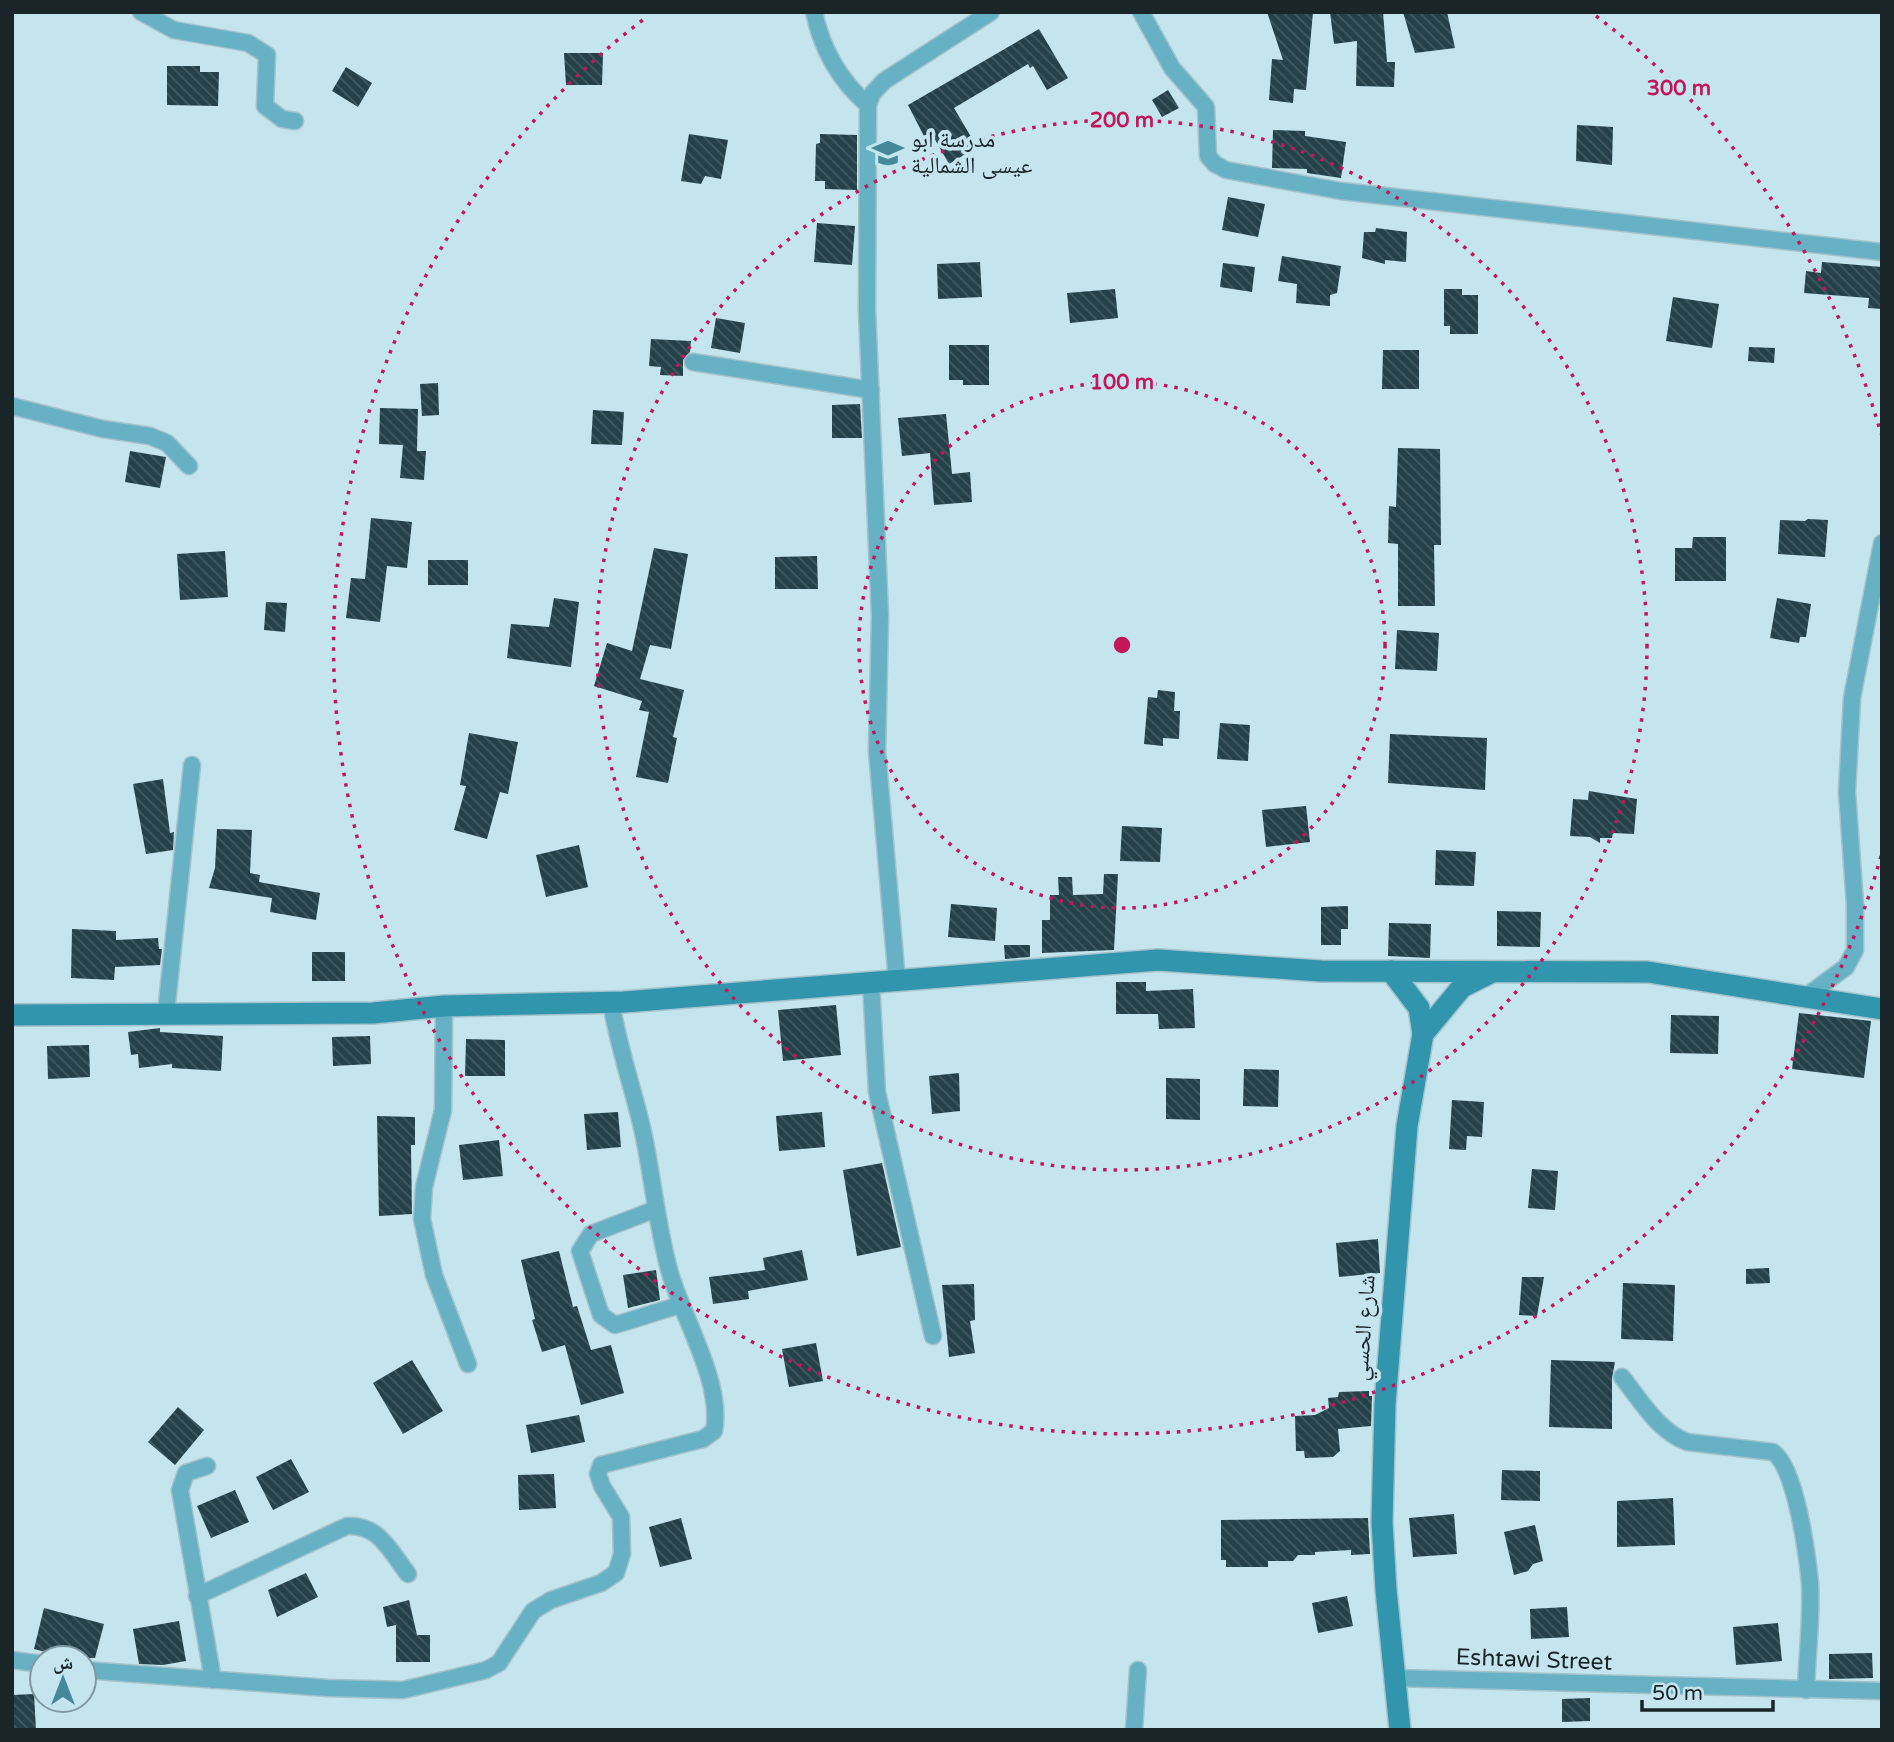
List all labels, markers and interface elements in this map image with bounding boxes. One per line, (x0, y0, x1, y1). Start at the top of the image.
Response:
text: 300 m (1647, 76, 1711, 101)
text: 200 m (1090, 108, 1154, 133)
place label: مدرسة ابو عيسى الشمالية (911, 126, 1033, 180)
school or university icon: مدرسة ابو عيسى الشمالية (871, 136, 905, 170)
text: 100 m (1090, 370, 1154, 395)
centre of rings (1110, 633, 1134, 657)
street label: شارع الحسي (1346, 1274, 1386, 1382)
street label: Eshtawi Street (1455, 1643, 1613, 1677)
north arrow (28, 1644, 98, 1714)
text: ش (53, 1652, 73, 1674)
scale bar (1642, 1668, 1773, 1712)
text: 50 m (1652, 1681, 1703, 1706)

